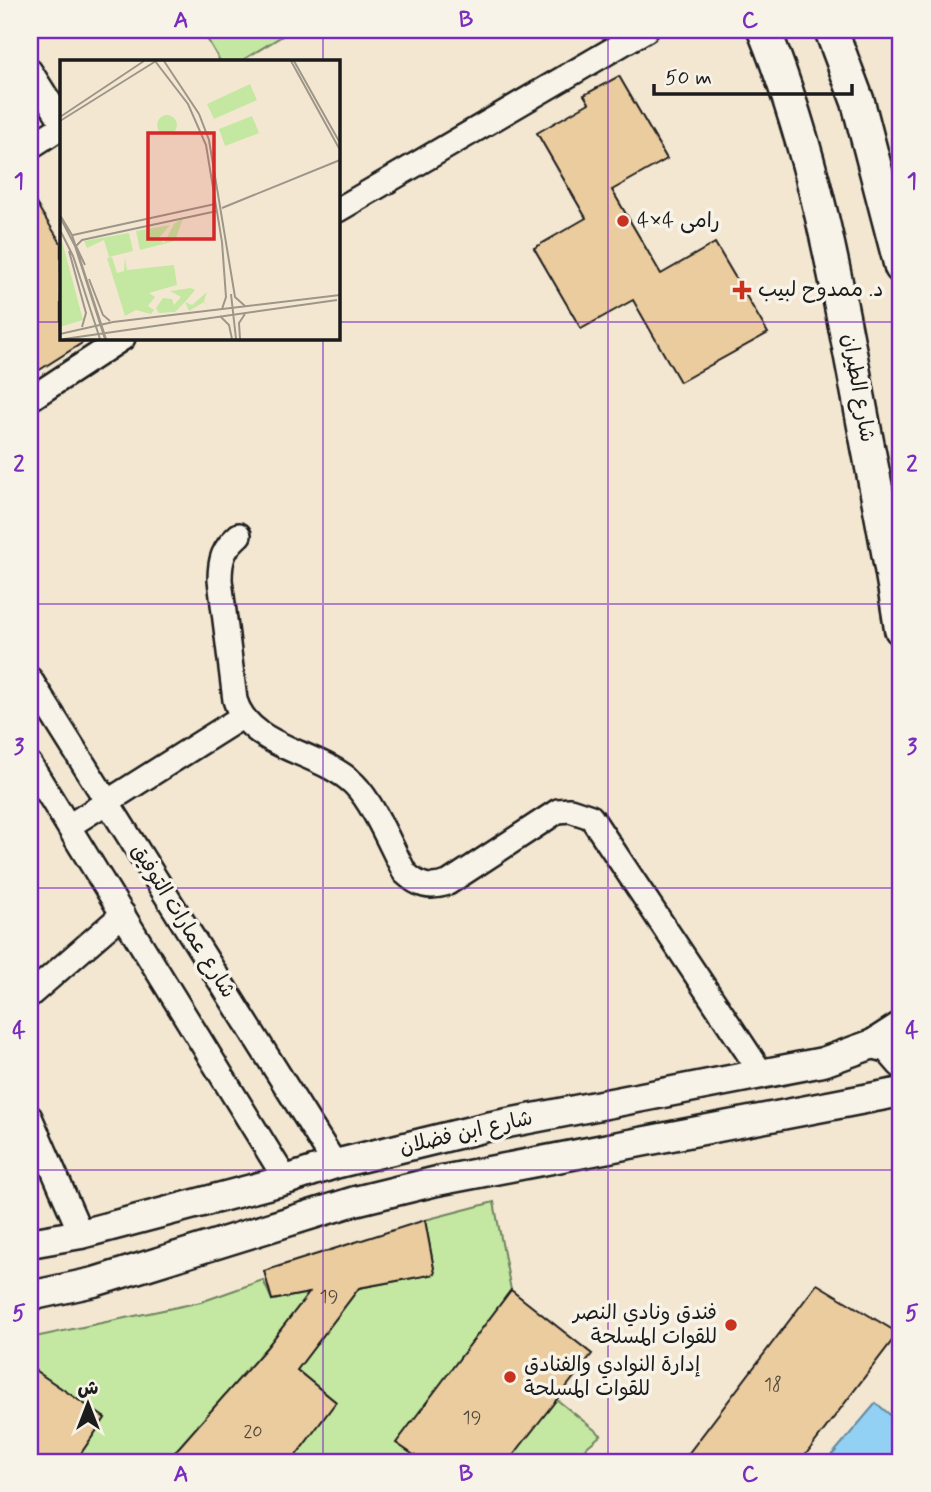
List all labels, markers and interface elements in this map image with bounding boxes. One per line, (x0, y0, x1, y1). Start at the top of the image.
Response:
text: A (173, 6, 189, 36)
text: B (459, 6, 474, 36)
text: C (742, 6, 759, 36)
scale bar (654, 52, 852, 96)
inset map (60, 60, 340, 340)
text: 50 m (665, 64, 712, 92)
text: 1 (14, 167, 24, 197)
text: 1 (907, 167, 917, 197)
place label: رامى 4×4 (637, 207, 720, 235)
marker: رامى 4×4 (615, 213, 631, 229)
place label: د. ممدوح لبيب (758, 276, 883, 304)
marker: د. ممدوح لبيب (732, 280, 752, 300)
street label: شارع الطيران (835, 332, 881, 444)
text: 2 (13, 450, 25, 480)
text: 2 (906, 450, 918, 480)
text: 3 (14, 733, 25, 763)
text: 3 (907, 733, 918, 763)
street label: شارع عمارات التوفيق (124, 839, 242, 1003)
text: 4 (12, 1016, 26, 1046)
text: 4 (905, 1016, 919, 1046)
street label: شارع ابن فضلان (397, 1104, 535, 1162)
house number: 19 (320, 1285, 338, 1309)
text: 5 (12, 1299, 26, 1329)
place label: فندق ونادي النصر للقوات المسلحة (571, 1299, 717, 1351)
text: 5 (905, 1299, 919, 1329)
marker: فندق ونادي النصر للقوات المسلحة (723, 1317, 739, 1333)
place label: إدارة النوادي والفنادق للقوات المسلحة (524, 1351, 700, 1403)
marker: إدارة النوادي والفنادق للقوات المسلحة (502, 1369, 518, 1385)
north arrow (52, 1370, 122, 1440)
house number: 18 (764, 1373, 782, 1397)
text: ش (78, 1376, 99, 1401)
house number: 19 (463, 1406, 481, 1430)
house number: 20 (243, 1420, 263, 1444)
text: A (173, 1460, 189, 1490)
text: B (459, 1460, 474, 1490)
text: C (742, 1460, 759, 1490)

